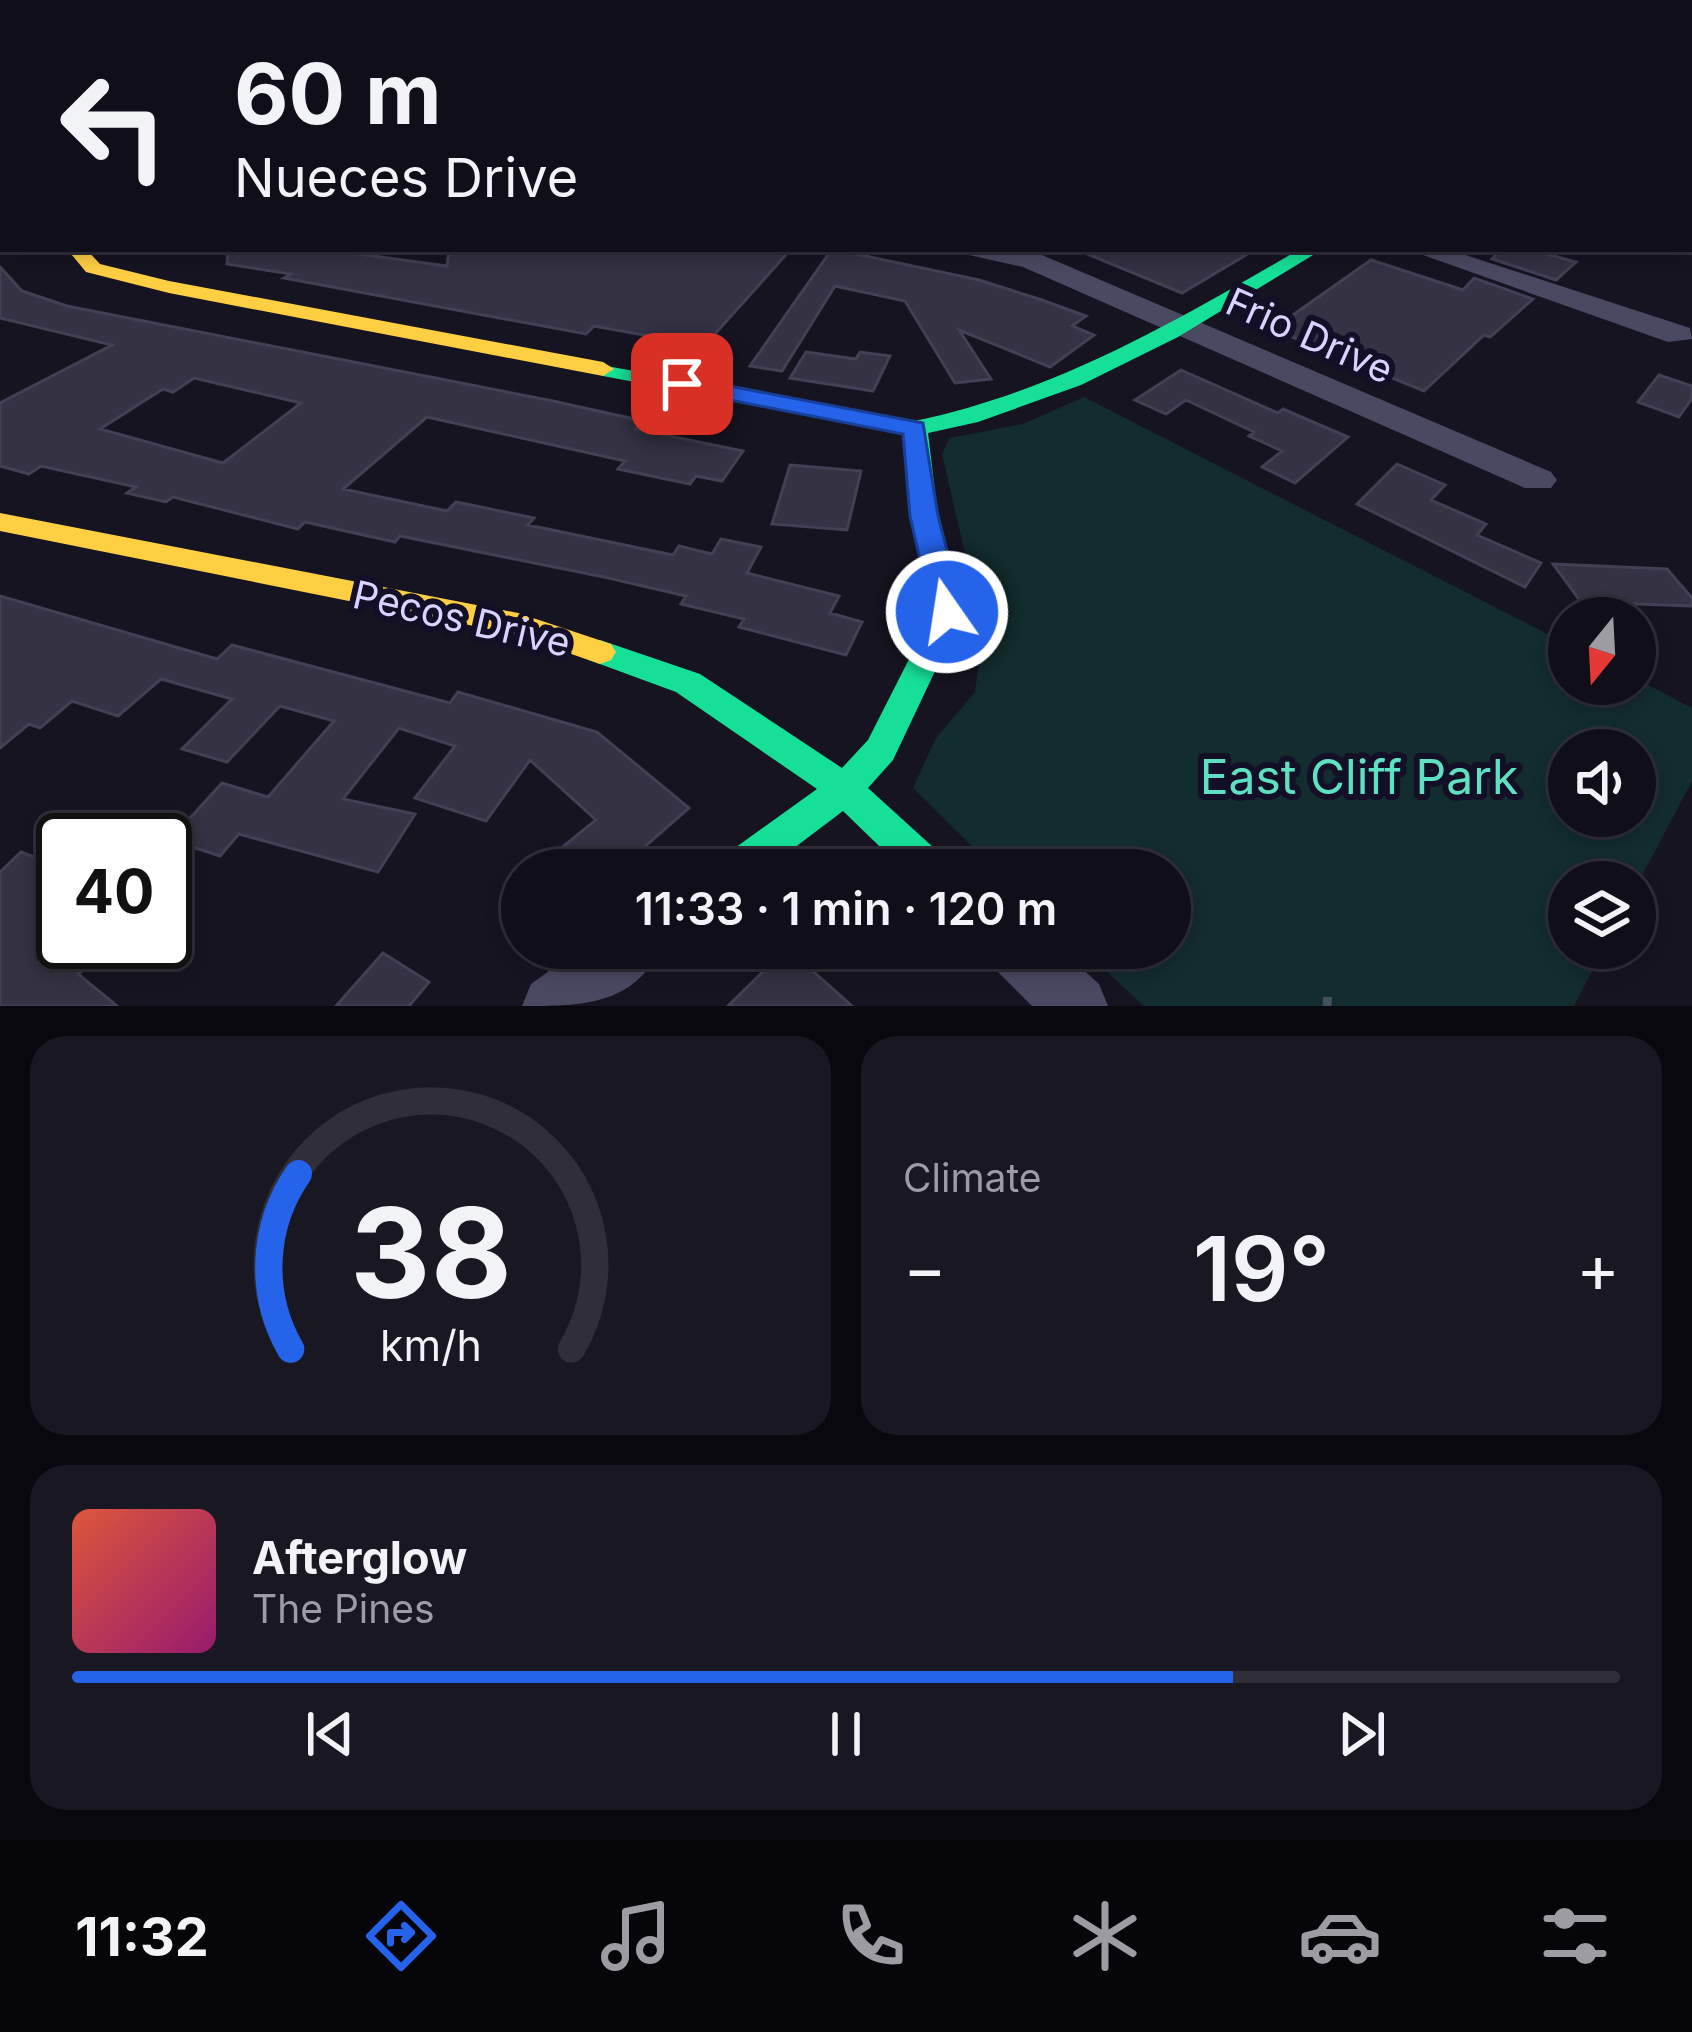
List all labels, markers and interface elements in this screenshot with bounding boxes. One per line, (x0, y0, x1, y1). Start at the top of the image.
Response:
text: 60 m (234, 43, 442, 144)
icon: left (36, 48, 192, 204)
text: Nueces Drive (234, 145, 578, 210)
street label: Frio Drive (1219, 277, 1401, 393)
pin (631, 333, 733, 435)
icon: arrive (649, 351, 715, 417)
position arrow (884, 549, 1010, 675)
street label: Pecos Drive (349, 570, 575, 666)
north arrow (1548, 597, 1656, 705)
map controls (1548, 597, 1656, 969)
button: sound (1548, 729, 1656, 837)
park label: East Cliff Park (1200, 747, 1518, 806)
speed limit sign: 40 (36, 813, 192, 969)
button: layers (1548, 861, 1656, 969)
text: 11:33 · 1 min · 120 m (635, 881, 1057, 936)
text: Climate (903, 1154, 1042, 1201)
text: 38 (350, 1177, 511, 1328)
text: 19° (1193, 1214, 1330, 1323)
text: − (903, 1228, 947, 1308)
text: + (1576, 1228, 1620, 1308)
text: km/h (380, 1318, 481, 1370)
text: Afterglow (252, 1530, 467, 1585)
text: The Pines (252, 1585, 435, 1632)
icon: previous (297, 1701, 363, 1767)
icon: pause (813, 1701, 879, 1767)
icon: next (1329, 1701, 1395, 1767)
icon: directions (359, 1894, 443, 1978)
icon: music (594, 1894, 678, 1978)
icon: phone (829, 1894, 913, 1978)
icon: climate (1063, 1894, 1147, 1978)
icon: car (1298, 1894, 1382, 1978)
icon: filters (1533, 1894, 1617, 1978)
text: 11:32 (75, 1904, 209, 1969)

